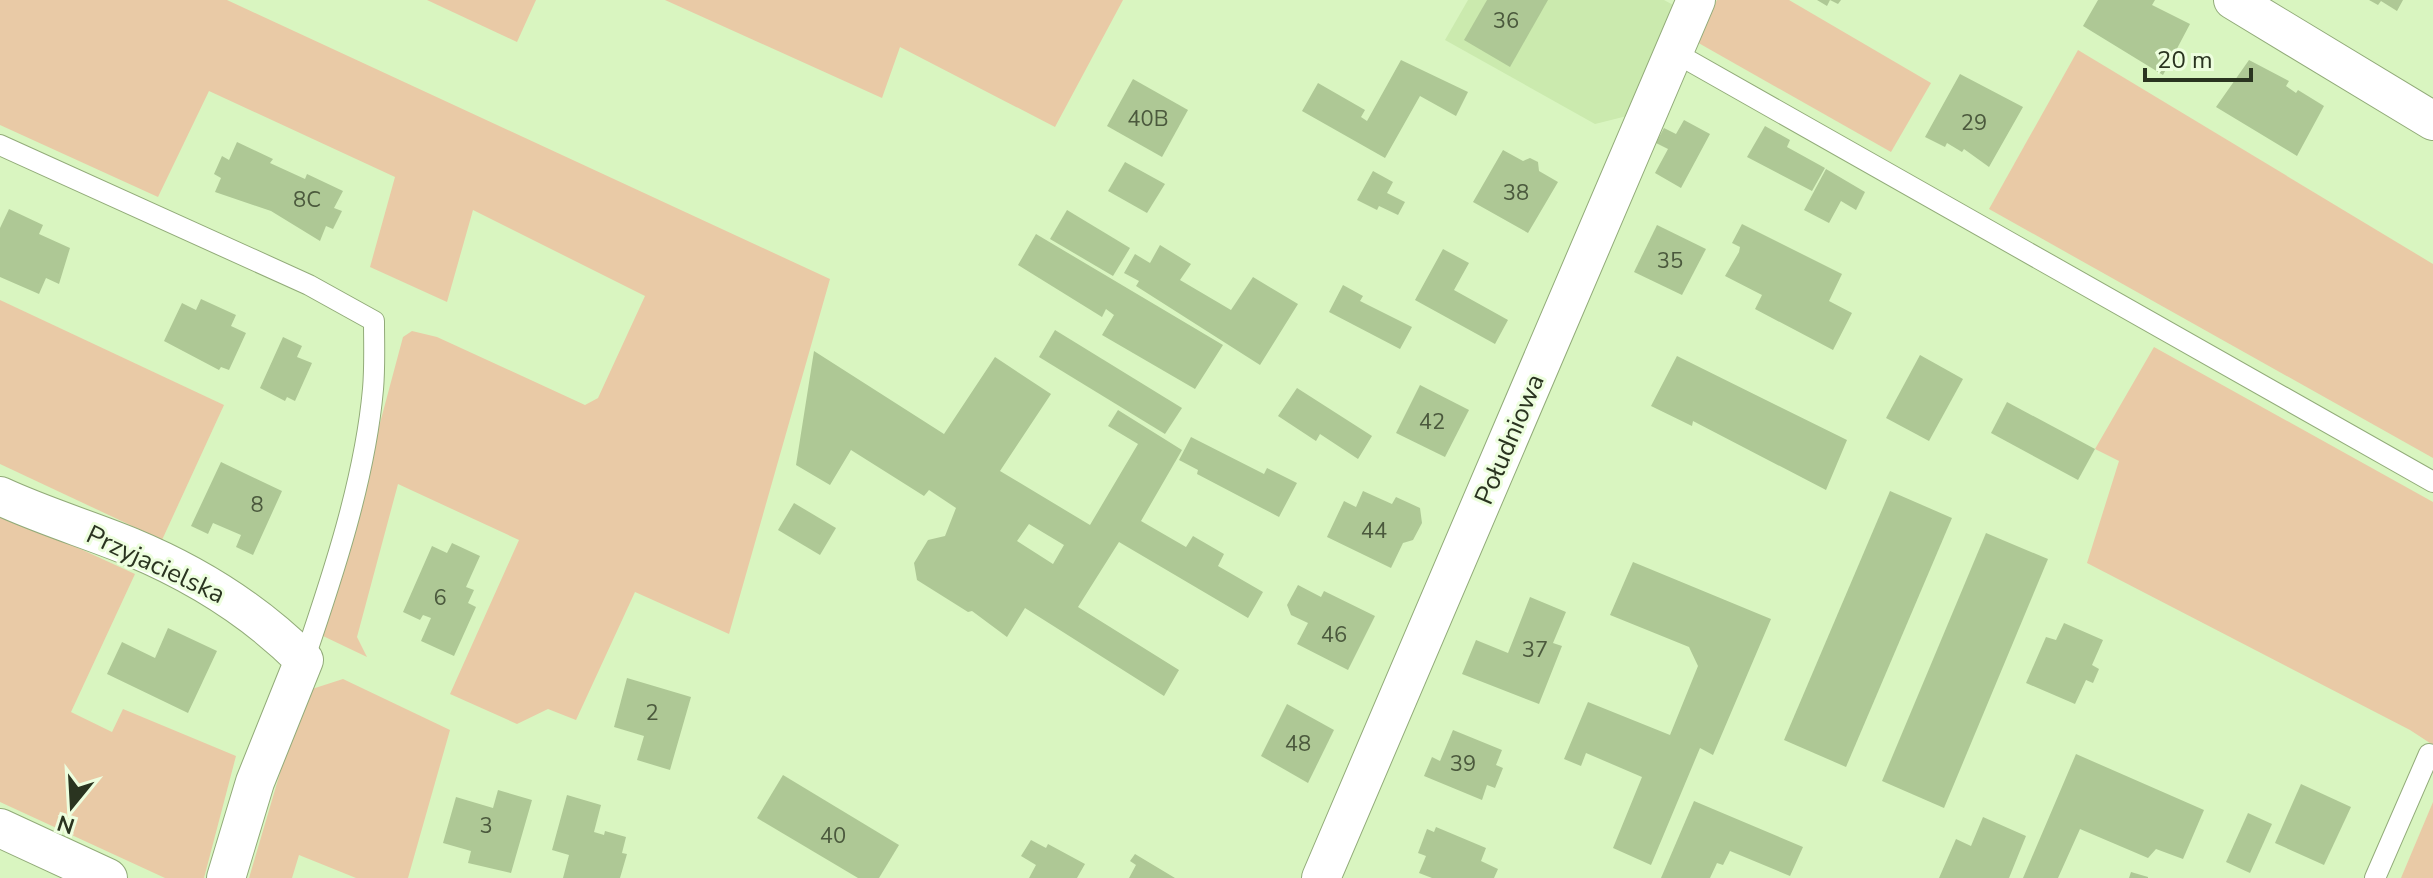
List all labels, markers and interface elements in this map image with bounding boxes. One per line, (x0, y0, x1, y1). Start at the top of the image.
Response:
house number: 36 (1493, 6, 1519, 36)
scale bar (2145, 32, 2251, 82)
text: 20 m (2157, 44, 2213, 76)
house number: 40B (1127, 104, 1169, 134)
house number: 29 (1961, 108, 1987, 138)
house number: 38 (1503, 178, 1529, 208)
house number: 8C (293, 185, 321, 215)
house number: 35 (1657, 246, 1683, 276)
street label: Południowa (1466, 369, 1553, 510)
house number: 42 (1419, 407, 1445, 437)
house number: 8 (250, 490, 264, 520)
house number: 44 (1361, 516, 1387, 546)
street label: Przyjacielska (81, 517, 231, 612)
house number: 6 (433, 583, 447, 613)
house number: 46 (1321, 620, 1347, 650)
house number: 37 (1522, 635, 1548, 665)
house number: 2 (645, 698, 659, 728)
house number: 48 (1285, 729, 1311, 759)
house number: 39 (1450, 749, 1476, 779)
north arrow (32, 766, 112, 846)
text: N (54, 807, 79, 841)
house number: 3 (479, 811, 493, 841)
house number: 40 (820, 821, 846, 851)

